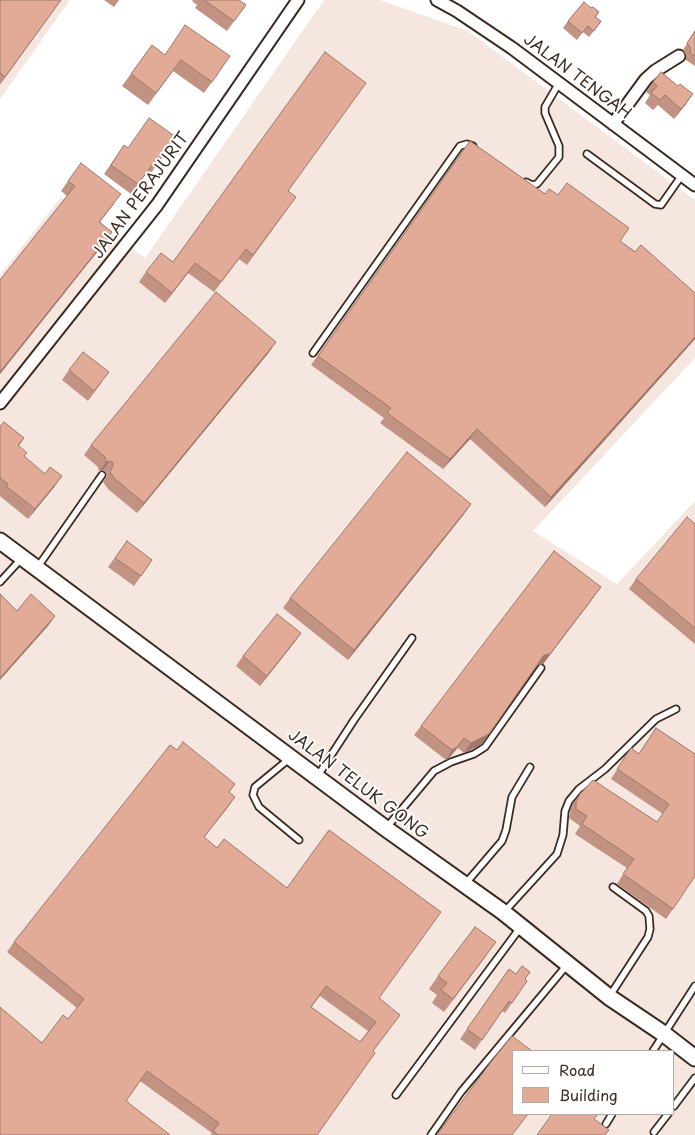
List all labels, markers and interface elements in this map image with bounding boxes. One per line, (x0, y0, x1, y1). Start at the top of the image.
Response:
street label: JALAN TENGAH (519, 30, 635, 124)
street label: JALAN PERAJURIT (89, 129, 193, 263)
street label: JALAN TELUK GONG (284, 726, 432, 844)
legend (512, 1050, 675, 1115)
text: Road (559, 1058, 595, 1081)
text: Building (559, 1083, 618, 1106)

